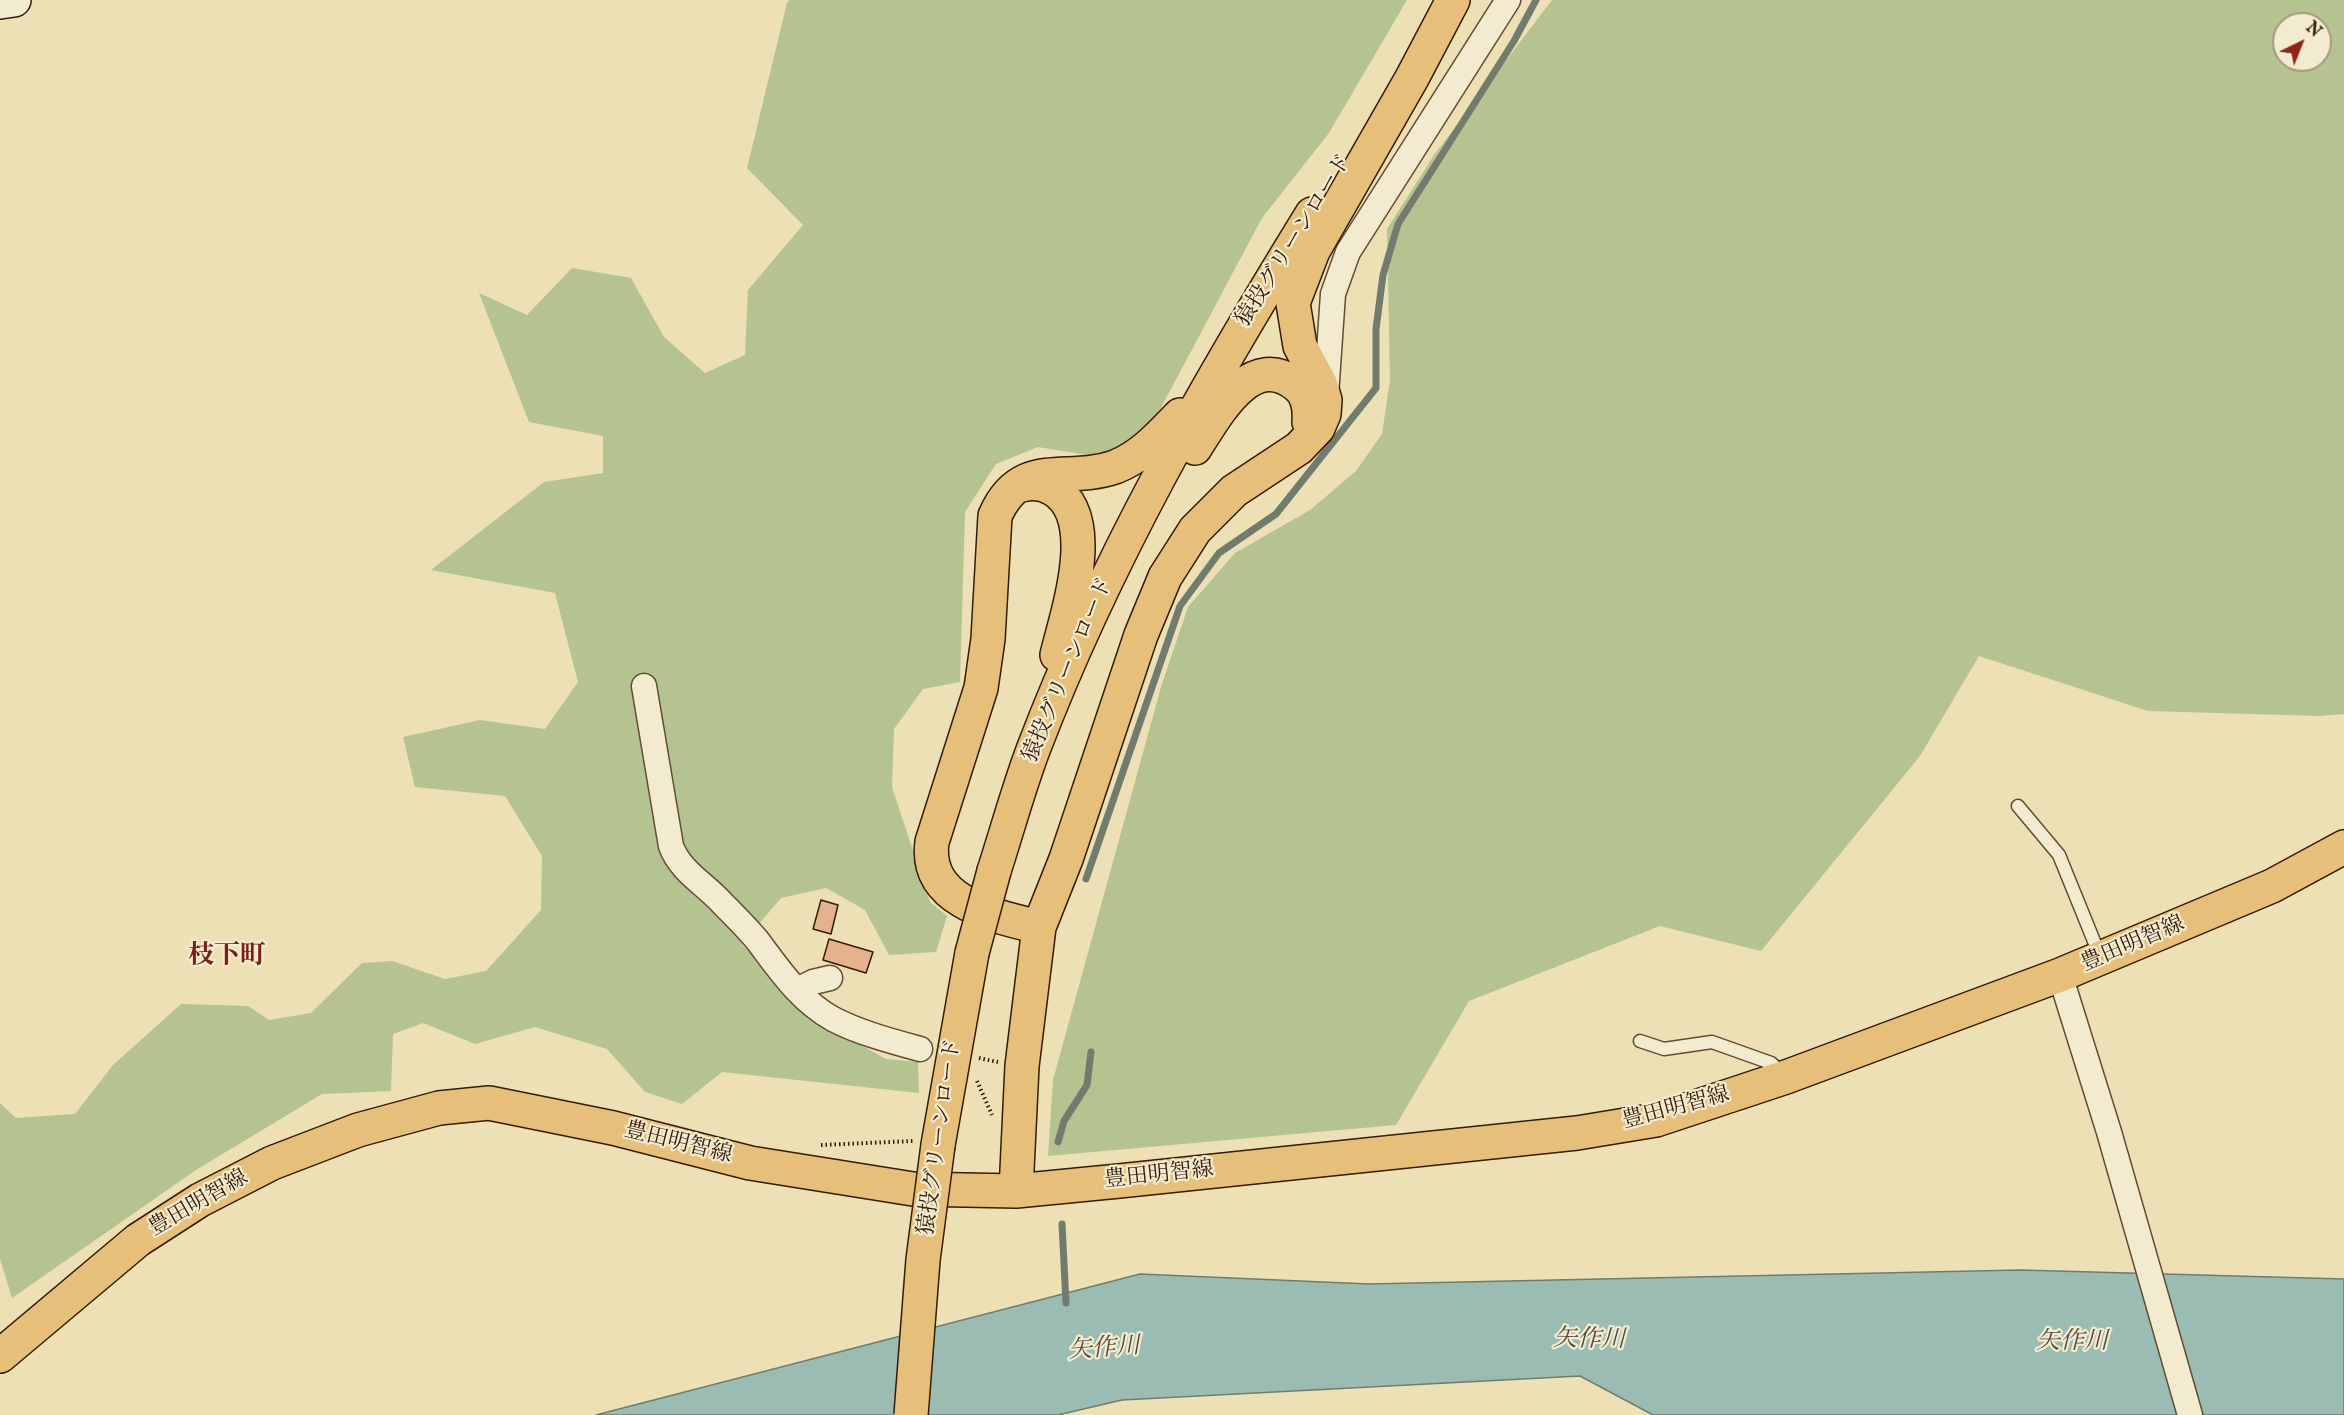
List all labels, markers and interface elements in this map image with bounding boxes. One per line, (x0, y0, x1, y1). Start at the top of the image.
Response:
north arrow (2272, 12, 2332, 72)
text: N (2301, 18, 2325, 42)
street label: 猿投グリーンロード (1231, 150, 1359, 332)
street label: 猿投グリーンロード (1018, 574, 1120, 766)
street label: 豊田明智線 (2077, 911, 2189, 979)
district label: 枝下町 (188, 942, 266, 974)
street label: 猿投グリーンロード (914, 1037, 968, 1237)
street label: 豊田明智線 (1619, 1082, 1733, 1136)
street label: 豊田明智線 (621, 1118, 735, 1170)
street label: 豊田明智線 (1103, 1157, 1215, 1195)
street label: 豊田明智線 (145, 1165, 253, 1243)
water label: 矢作川 (1553, 1326, 1625, 1356)
water label: 矢作川 (2036, 1329, 2108, 1357)
water label: 矢作川 (1067, 1333, 1141, 1367)

